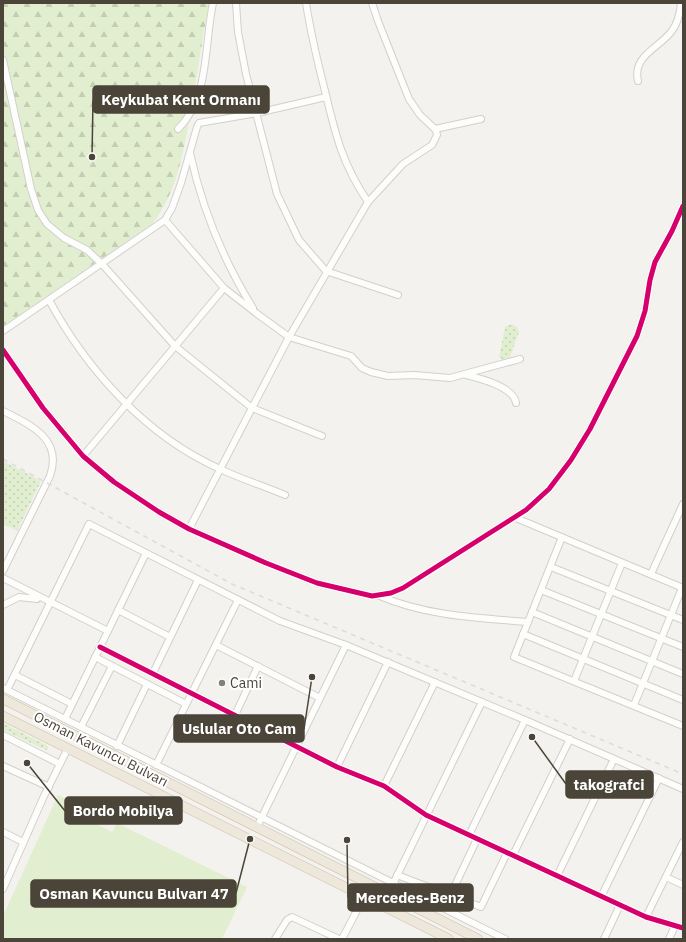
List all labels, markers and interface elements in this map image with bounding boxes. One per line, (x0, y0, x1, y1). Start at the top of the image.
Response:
callout: Keykubat Kent Ormanı (93, 86, 269, 113)
text: Keykubat Kent Ormanı (101, 90, 261, 109)
place label: Cami (230, 674, 262, 692)
marker: Cami (217, 678, 227, 688)
street label: Osman Kavuncu Bulvarı (31, 707, 171, 791)
callout: Uslular Oto Cam (174, 715, 304, 742)
text: Uslular Oto Cam (182, 719, 296, 738)
callout: takografci (566, 771, 653, 798)
text: takografci (573, 775, 645, 794)
callout: Bordo Mobilya (65, 797, 182, 824)
text: Bordo Mobilya (73, 801, 174, 820)
callout: Osman Kavuncu Bulvarı 47 (31, 880, 236, 907)
text: Osman Kavuncu Bulvarı 47 (39, 884, 229, 903)
callout: Mercedes-Benz (348, 884, 473, 911)
text: Mercedes-Benz (355, 888, 465, 907)

